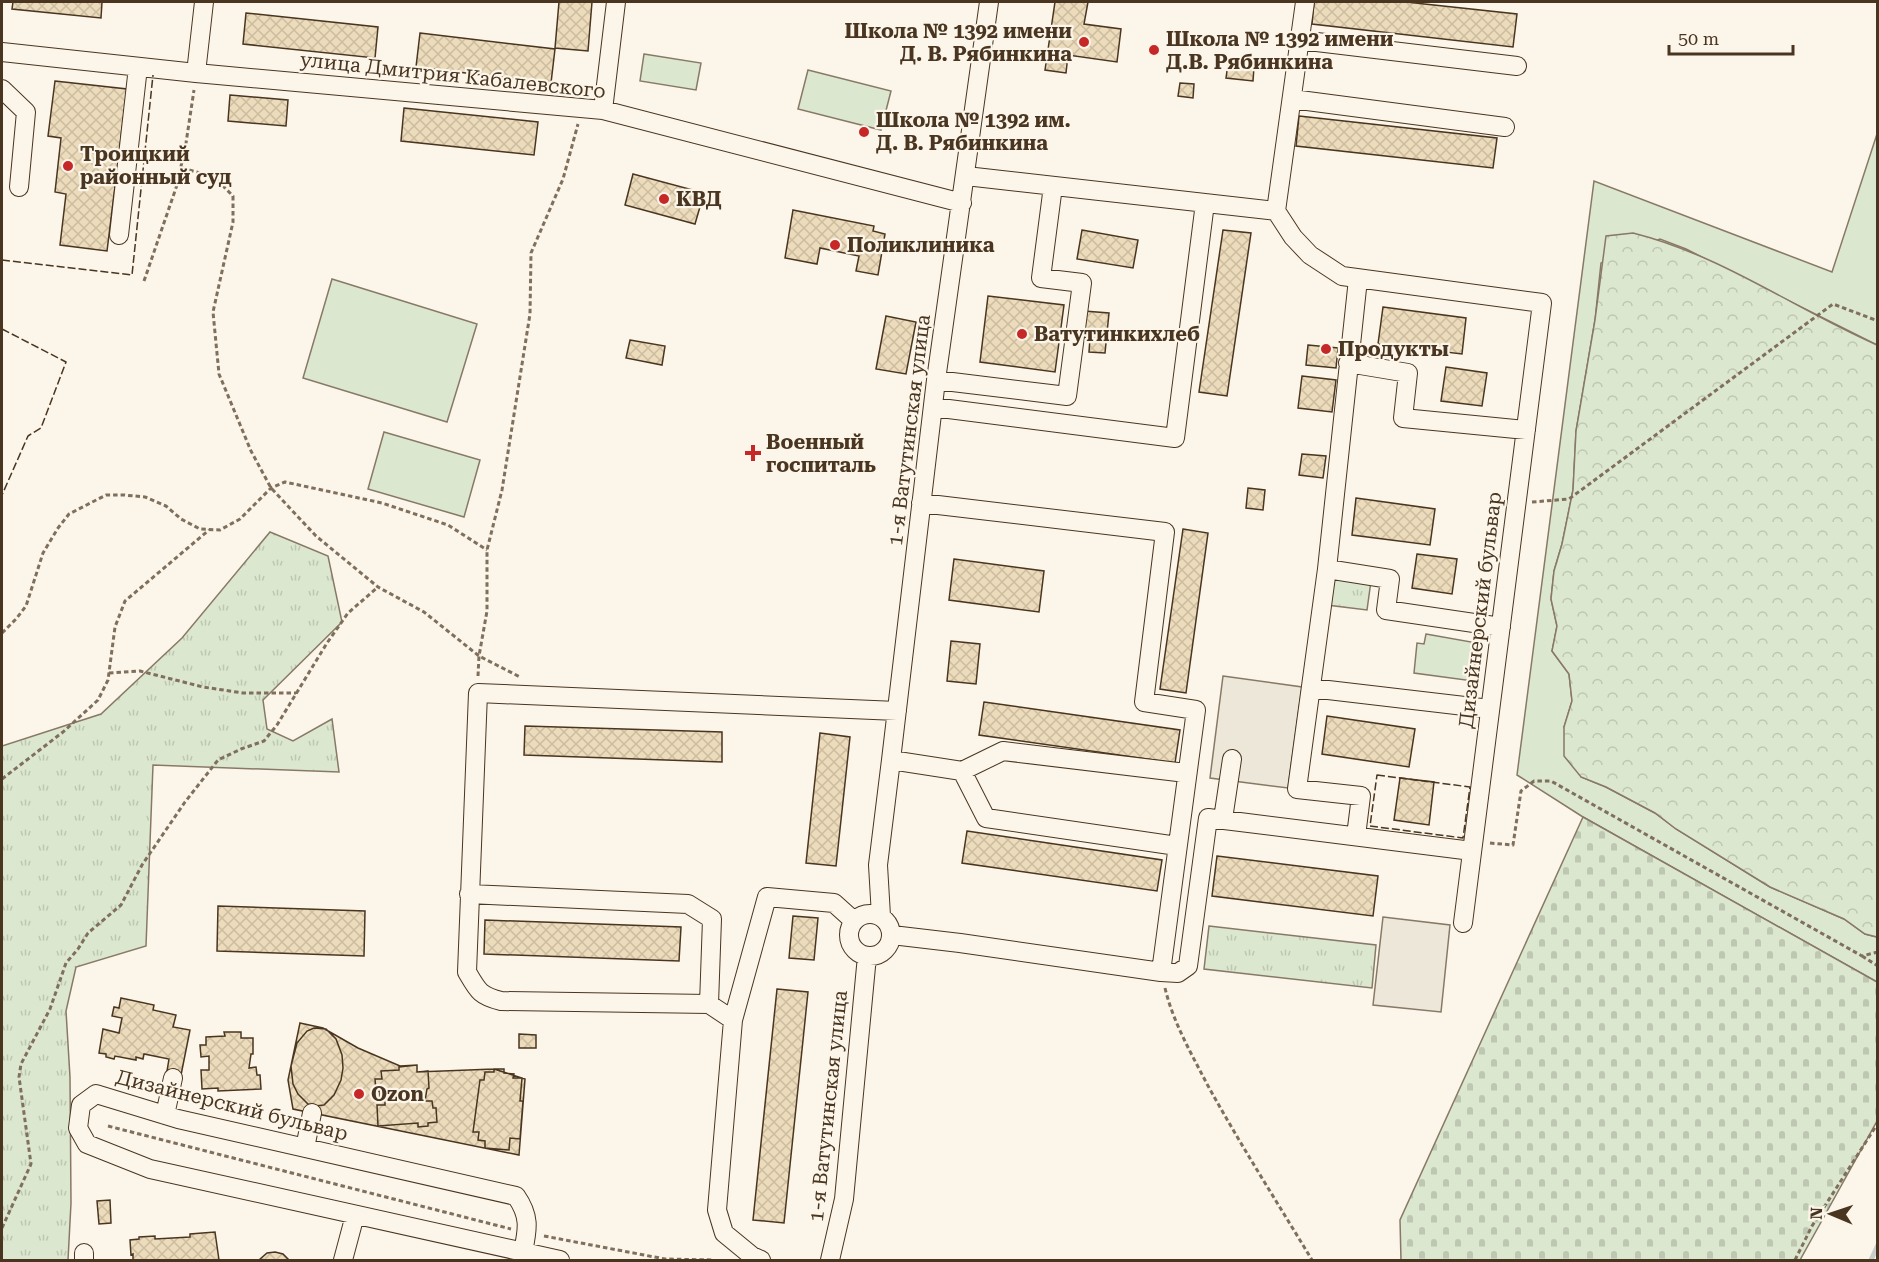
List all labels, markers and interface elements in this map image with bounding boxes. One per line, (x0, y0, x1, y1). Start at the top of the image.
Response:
scale bar (1669, 18, 1794, 56)
place label: Школа № 1392 имени Д. В. Рябинкина (845, 19, 1072, 66)
place label: Школа № 1392 имени Д.В. Рябинкина (1166, 27, 1394, 74)
text: 50 m (1678, 28, 1719, 49)
marker: Школа № 1392 имени Д. В. Рябинкина (1077, 35, 1091, 49)
marker: Школа № 1392 имени Д.В. Рябинкина (1147, 43, 1161, 57)
street label: улица Дмитрия Кабалевского (299, 47, 607, 103)
place label: Школа № 1392 им. Д. В. Рябинкина (876, 108, 1071, 155)
marker: Школа № 1392 им. Д. В. Рябинкина (857, 125, 871, 139)
place label: Троицкий районный суд (80, 142, 232, 189)
marker: Троицкий районный суд (61, 159, 75, 173)
place label: КВД (676, 187, 722, 211)
marker: КВД (657, 192, 671, 206)
place label: Поликлиника (847, 233, 995, 257)
marker: Поликлиника (828, 238, 842, 252)
street label: 1-я Ватутинская улица (883, 313, 935, 547)
place label: Ватутинкихлеб (1034, 322, 1200, 346)
marker: Ватутинкихлеб (1015, 327, 1029, 341)
place label: Продукты (1338, 337, 1449, 361)
marker: Продукты (1319, 342, 1333, 356)
place label: Военный госпиталь (766, 430, 876, 477)
marker: Военный госпиталь (744, 444, 762, 462)
street label: Дизайнерский бульвар (1454, 490, 1506, 730)
street label: 1-я Ватутинская улица (804, 989, 852, 1223)
street label: Дизайнерский бульвар (114, 1065, 350, 1145)
place label: Ozon (371, 1082, 424, 1106)
marker: Ozon (352, 1087, 366, 1101)
north arrow (1801, 1184, 1861, 1244)
text: N (1807, 1207, 1826, 1220)

